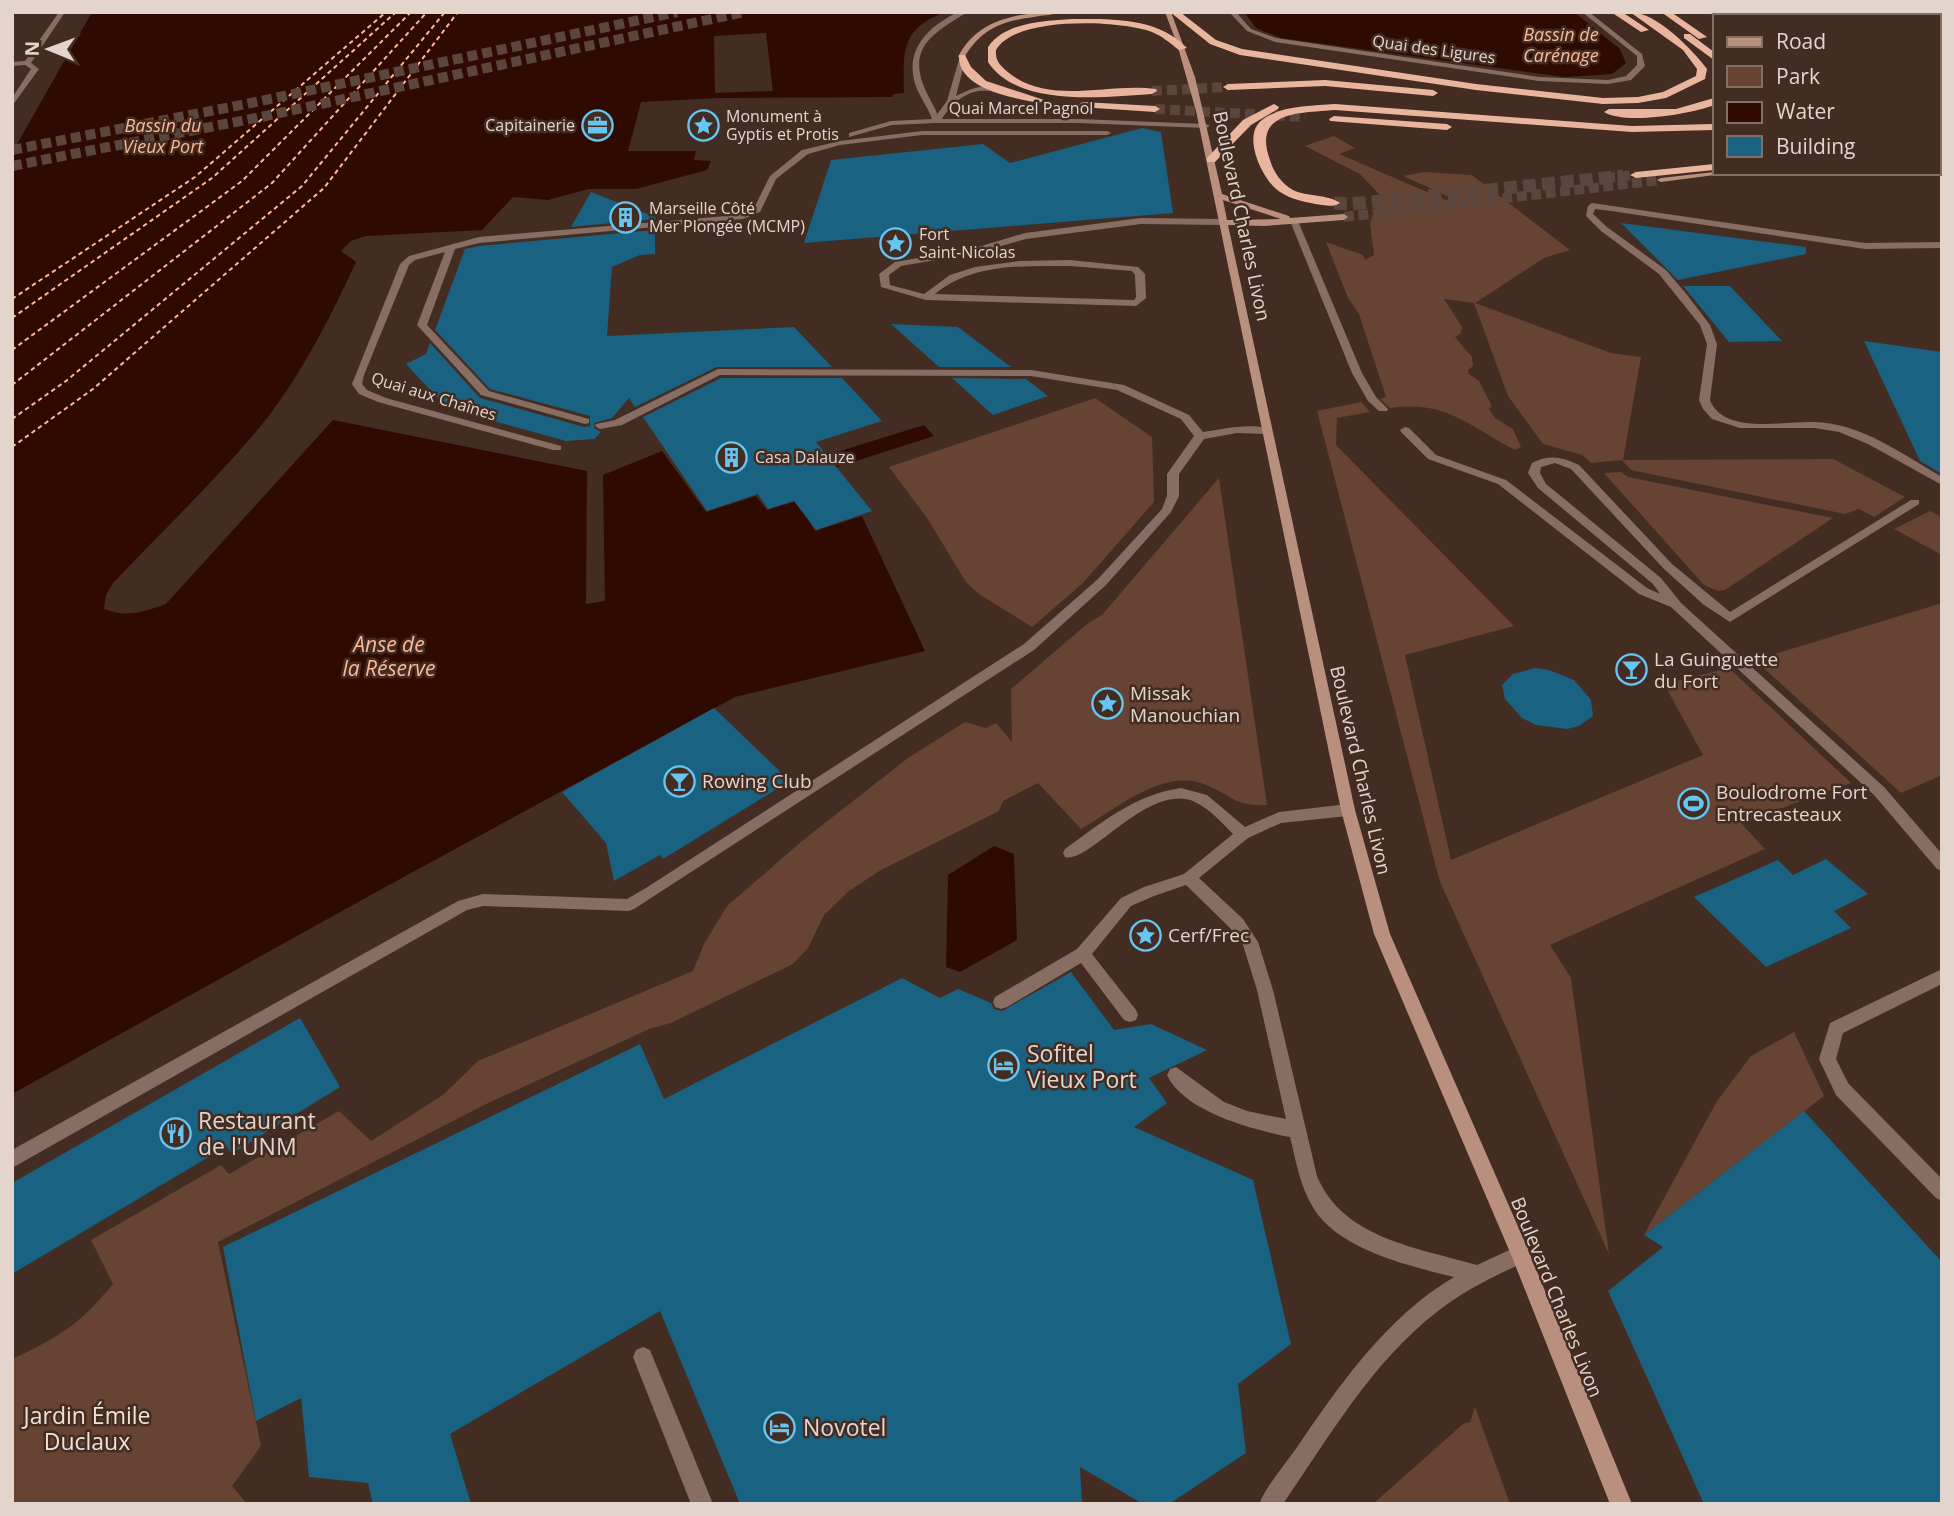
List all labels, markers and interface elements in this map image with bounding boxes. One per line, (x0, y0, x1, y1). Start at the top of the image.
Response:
north arrow (14, 14, 84, 84)
legend (1713, 14, 1940, 175)
water label: Bassin de Carénage (1523, 22, 1599, 67)
text: Road (1776, 27, 1826, 55)
street label: Quai des Ligures (1371, 29, 1497, 69)
text: N (19, 41, 45, 57)
text: Park (1776, 62, 1820, 90)
street label: Quai Marcel Pagnol (949, 97, 1093, 119)
text: Water (1776, 97, 1835, 125)
place label: Monument à Gyptis et Protis (726, 105, 839, 145)
office icon: Capitainerie (581, 108, 615, 142)
place icon: Monument à Gyptis et Protis (686, 108, 720, 142)
street label: Boulevard Charles Livon (1207, 109, 1277, 323)
water label: Bassin du Vieux Port (123, 113, 204, 158)
place label: Capitainerie (485, 114, 575, 136)
text: Building (1776, 132, 1855, 160)
place label: Marseille Côté Mer Plongée (MCMP) (649, 197, 805, 237)
building icon: Marseille Côté Mer Plongée (MCMP) (609, 200, 643, 234)
place label: Fort Saint-Nicolas (919, 223, 1015, 263)
place icon: Fort Saint-Nicolas (879, 226, 913, 260)
street label: Quai aux Chaînes (369, 367, 499, 425)
building icon: Casa Dalauze (715, 440, 749, 474)
place label: Casa Dalauze (755, 446, 854, 468)
water label: Anse de la Réserve (342, 630, 436, 682)
place label: La Guinguette du Fort (1654, 646, 1778, 694)
bar icon: La Guinguette du Fort (1614, 653, 1648, 687)
street label: Boulevard Charles Livon (1324, 663, 1398, 877)
place label: Missak Manouchian (1130, 680, 1240, 728)
place icon: Missak Manouchian (1090, 687, 1124, 721)
bar icon: Rowing Club (662, 764, 696, 798)
place label: Rowing Club (702, 768, 812, 794)
place label: Boulodrome Fort Entrecasteaux (1716, 779, 1868, 827)
sports icon: Boulodrome Fort Entrecasteaux (1676, 786, 1710, 820)
place icon: Cerf/Frec (1128, 918, 1162, 952)
place label: Cerf/Frec (1168, 922, 1249, 948)
place label: Sofitel Vieux Port (1027, 1037, 1137, 1095)
hotel icon: Sofitel Vieux Port (987, 1049, 1021, 1083)
place label: Restaurant de l'UNM (198, 1104, 316, 1162)
restaurant icon: Restaurant de l'UNM (158, 1116, 192, 1150)
street label: Boulevard Charles Livon (1505, 1193, 1609, 1401)
park label: Jardin Émile Duclaux (22, 1399, 150, 1457)
hotel icon: Novotel (763, 1410, 797, 1444)
place label: Novotel (803, 1411, 886, 1443)

